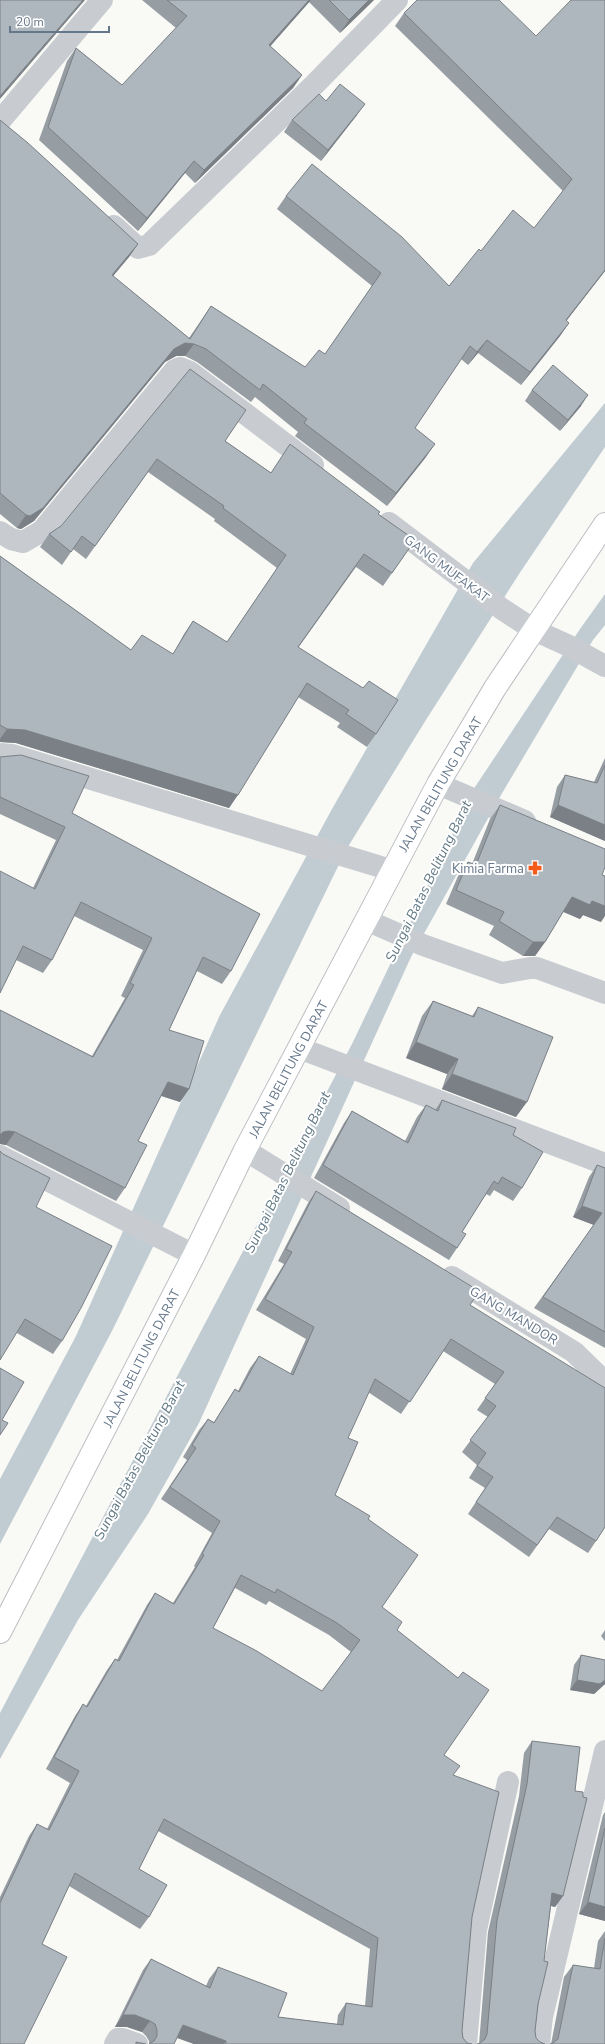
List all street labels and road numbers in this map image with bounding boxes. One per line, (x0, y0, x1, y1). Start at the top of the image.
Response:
street label: GANG MUFAKAT (400, 531, 493, 607)
street label: JALAN BELITUNG DARAT (394, 714, 487, 856)
street label: JALAN BELITUNG DARAT (245, 997, 333, 1142)
street label: GANG MANDOR (466, 1282, 561, 1349)
street label: JALAN BELITUNG DARAT (99, 1286, 185, 1432)

